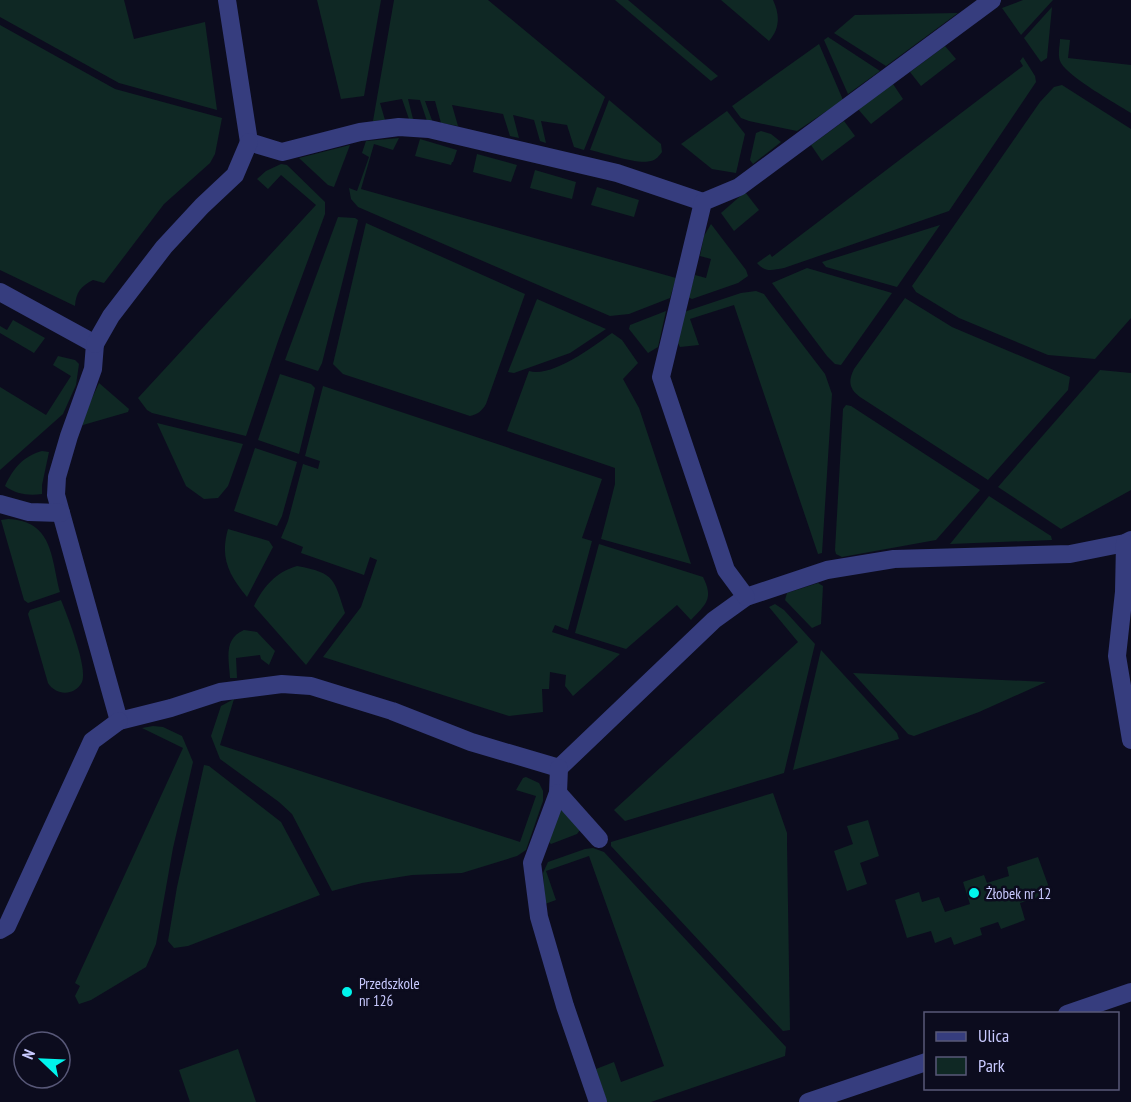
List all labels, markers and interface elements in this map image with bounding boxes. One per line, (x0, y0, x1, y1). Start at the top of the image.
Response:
place label: Żłobek nr 12 (986, 884, 1051, 903)
marker: Żłobek nr 12 (967, 886, 981, 900)
place label: Przedszkole nr 126 (359, 974, 420, 1010)
marker: Przedszkole nr 126 (340, 985, 354, 999)
legend (924, 1012, 1119, 1090)
text: Ulica (978, 1024, 1009, 1047)
north arrow (12, 1030, 72, 1090)
text: N (17, 1046, 39, 1062)
text: Park (978, 1054, 1005, 1077)

